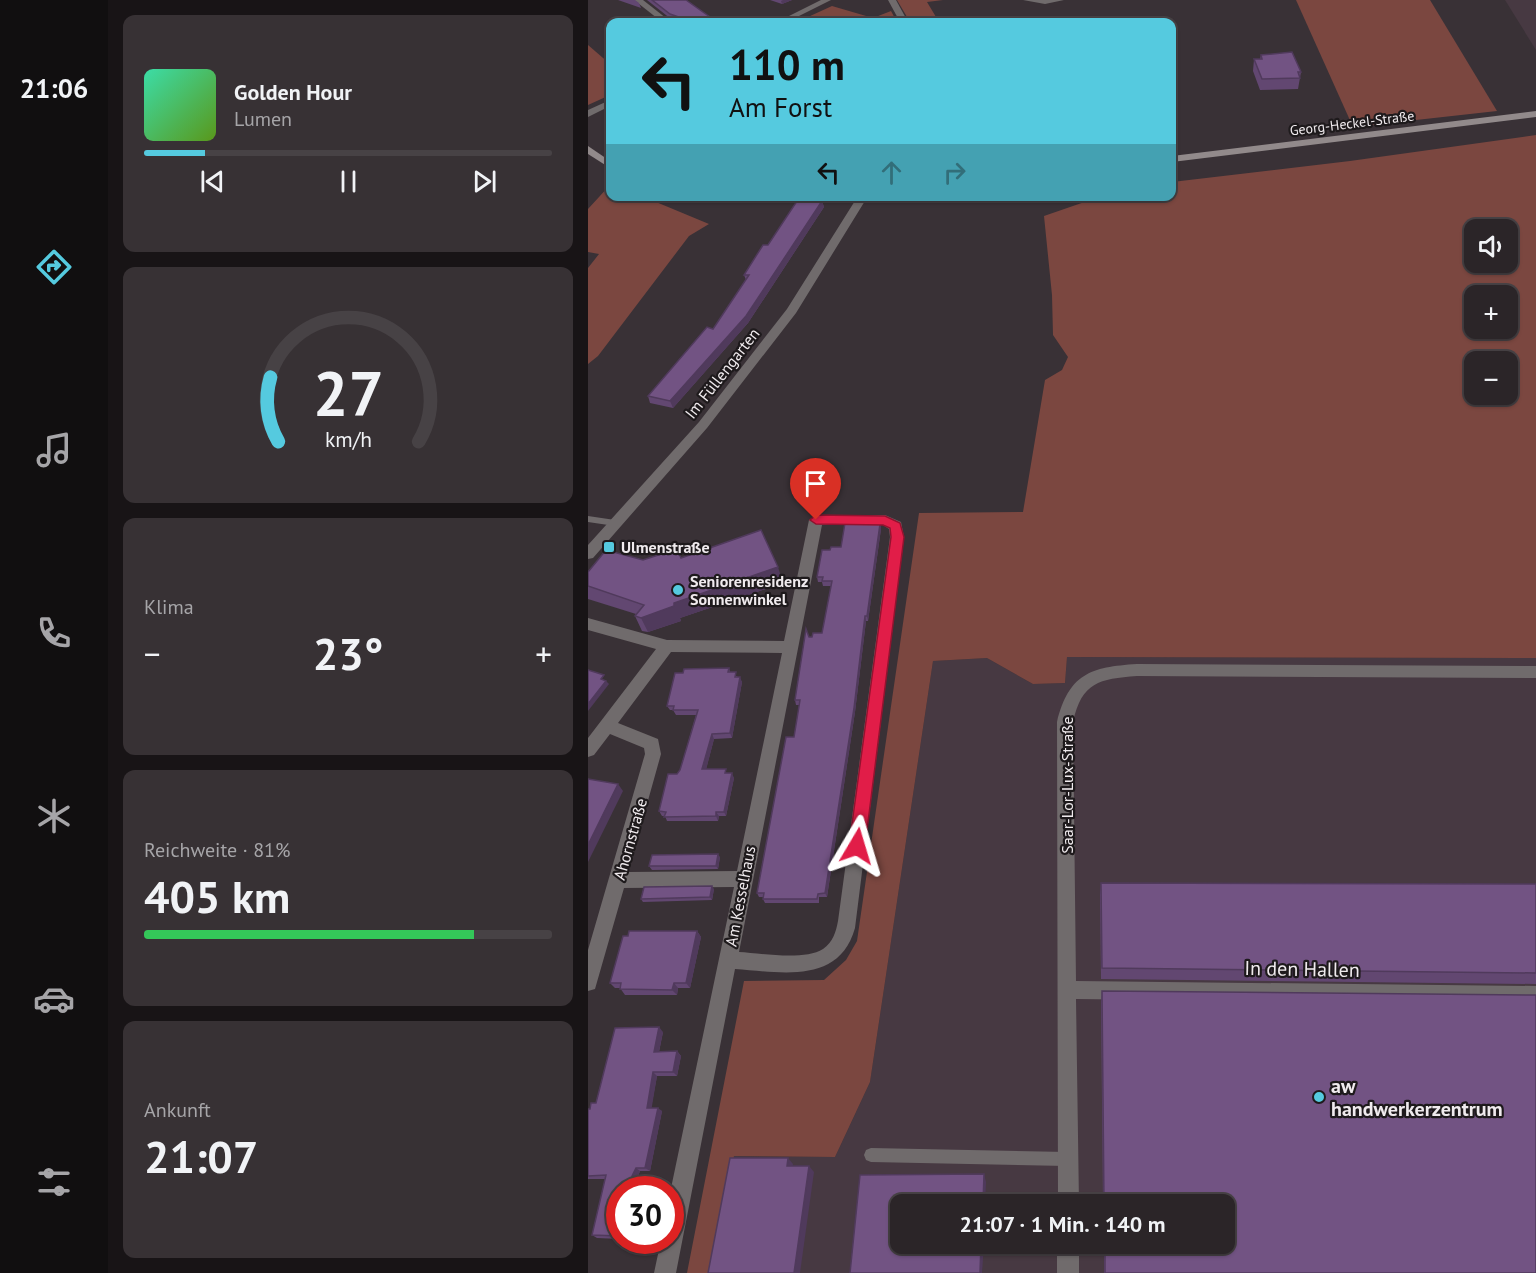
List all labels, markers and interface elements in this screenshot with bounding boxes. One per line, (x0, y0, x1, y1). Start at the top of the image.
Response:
text: 110 m (729, 37, 845, 92)
icon: left (630, 42, 708, 120)
text: 21:06 (20, 71, 88, 105)
text: Golden Hour (234, 78, 352, 106)
text: Am Forst (729, 90, 832, 124)
text: Lumen (234, 106, 292, 132)
street label: Georg-Heckel-Straße (1289, 106, 1415, 140)
icon: left (812, 156, 845, 189)
icon: ahead (875, 156, 908, 189)
icon: right (938, 156, 971, 189)
icon: previous (196, 165, 229, 198)
icon: pause (332, 165, 365, 198)
icon: next (468, 165, 501, 198)
map controls (1464, 219, 1518, 405)
button: sound (1464, 219, 1518, 273)
icon: directions (33, 246, 75, 288)
button: + (1464, 285, 1518, 339)
street label: Im Füllengarten (680, 324, 764, 422)
button: − (1464, 351, 1518, 405)
text: 27 (313, 352, 383, 433)
text: km/h (324, 425, 371, 453)
icon: music (33, 429, 75, 471)
pin (790, 458, 841, 520)
icon: arrive (799, 467, 832, 500)
place label: Ulmenstraße (621, 537, 710, 557)
marker: Ulmenstraße (602, 540, 616, 554)
place label: Seniorenresidenz Sonnenwinkel (690, 571, 808, 609)
marker: Seniorenresidenz Sonnenwinkel (671, 583, 685, 597)
text: Klima (144, 594, 194, 620)
icon: phone (33, 612, 75, 654)
text: 23° (313, 624, 383, 682)
text: − (144, 632, 161, 675)
text: + (535, 632, 552, 675)
street label: Saar-Lor-Lux-Straße (1057, 716, 1077, 854)
icon: climate (33, 795, 75, 837)
street label: Ahornstraße (609, 796, 651, 882)
position arrow (825, 814, 889, 878)
text: Reichweite · 81% (144, 837, 290, 863)
street label: Am Kesselhaus (720, 844, 760, 948)
text: 405 km (144, 867, 290, 925)
street label: In den Hallen (1244, 955, 1360, 983)
icon: car (33, 978, 75, 1020)
place label: aw handwerkerzentrum (1331, 1073, 1503, 1122)
marker: aw handwerkerzentrum (1312, 1090, 1326, 1104)
text: Ankunft (144, 1097, 211, 1123)
text: 21:07 (144, 1127, 258, 1185)
icon: filters (33, 1161, 75, 1203)
speed limit sign: 30 (606, 1176, 684, 1254)
text: 21:07 · 1 Min. · 140 m (959, 1210, 1166, 1238)

